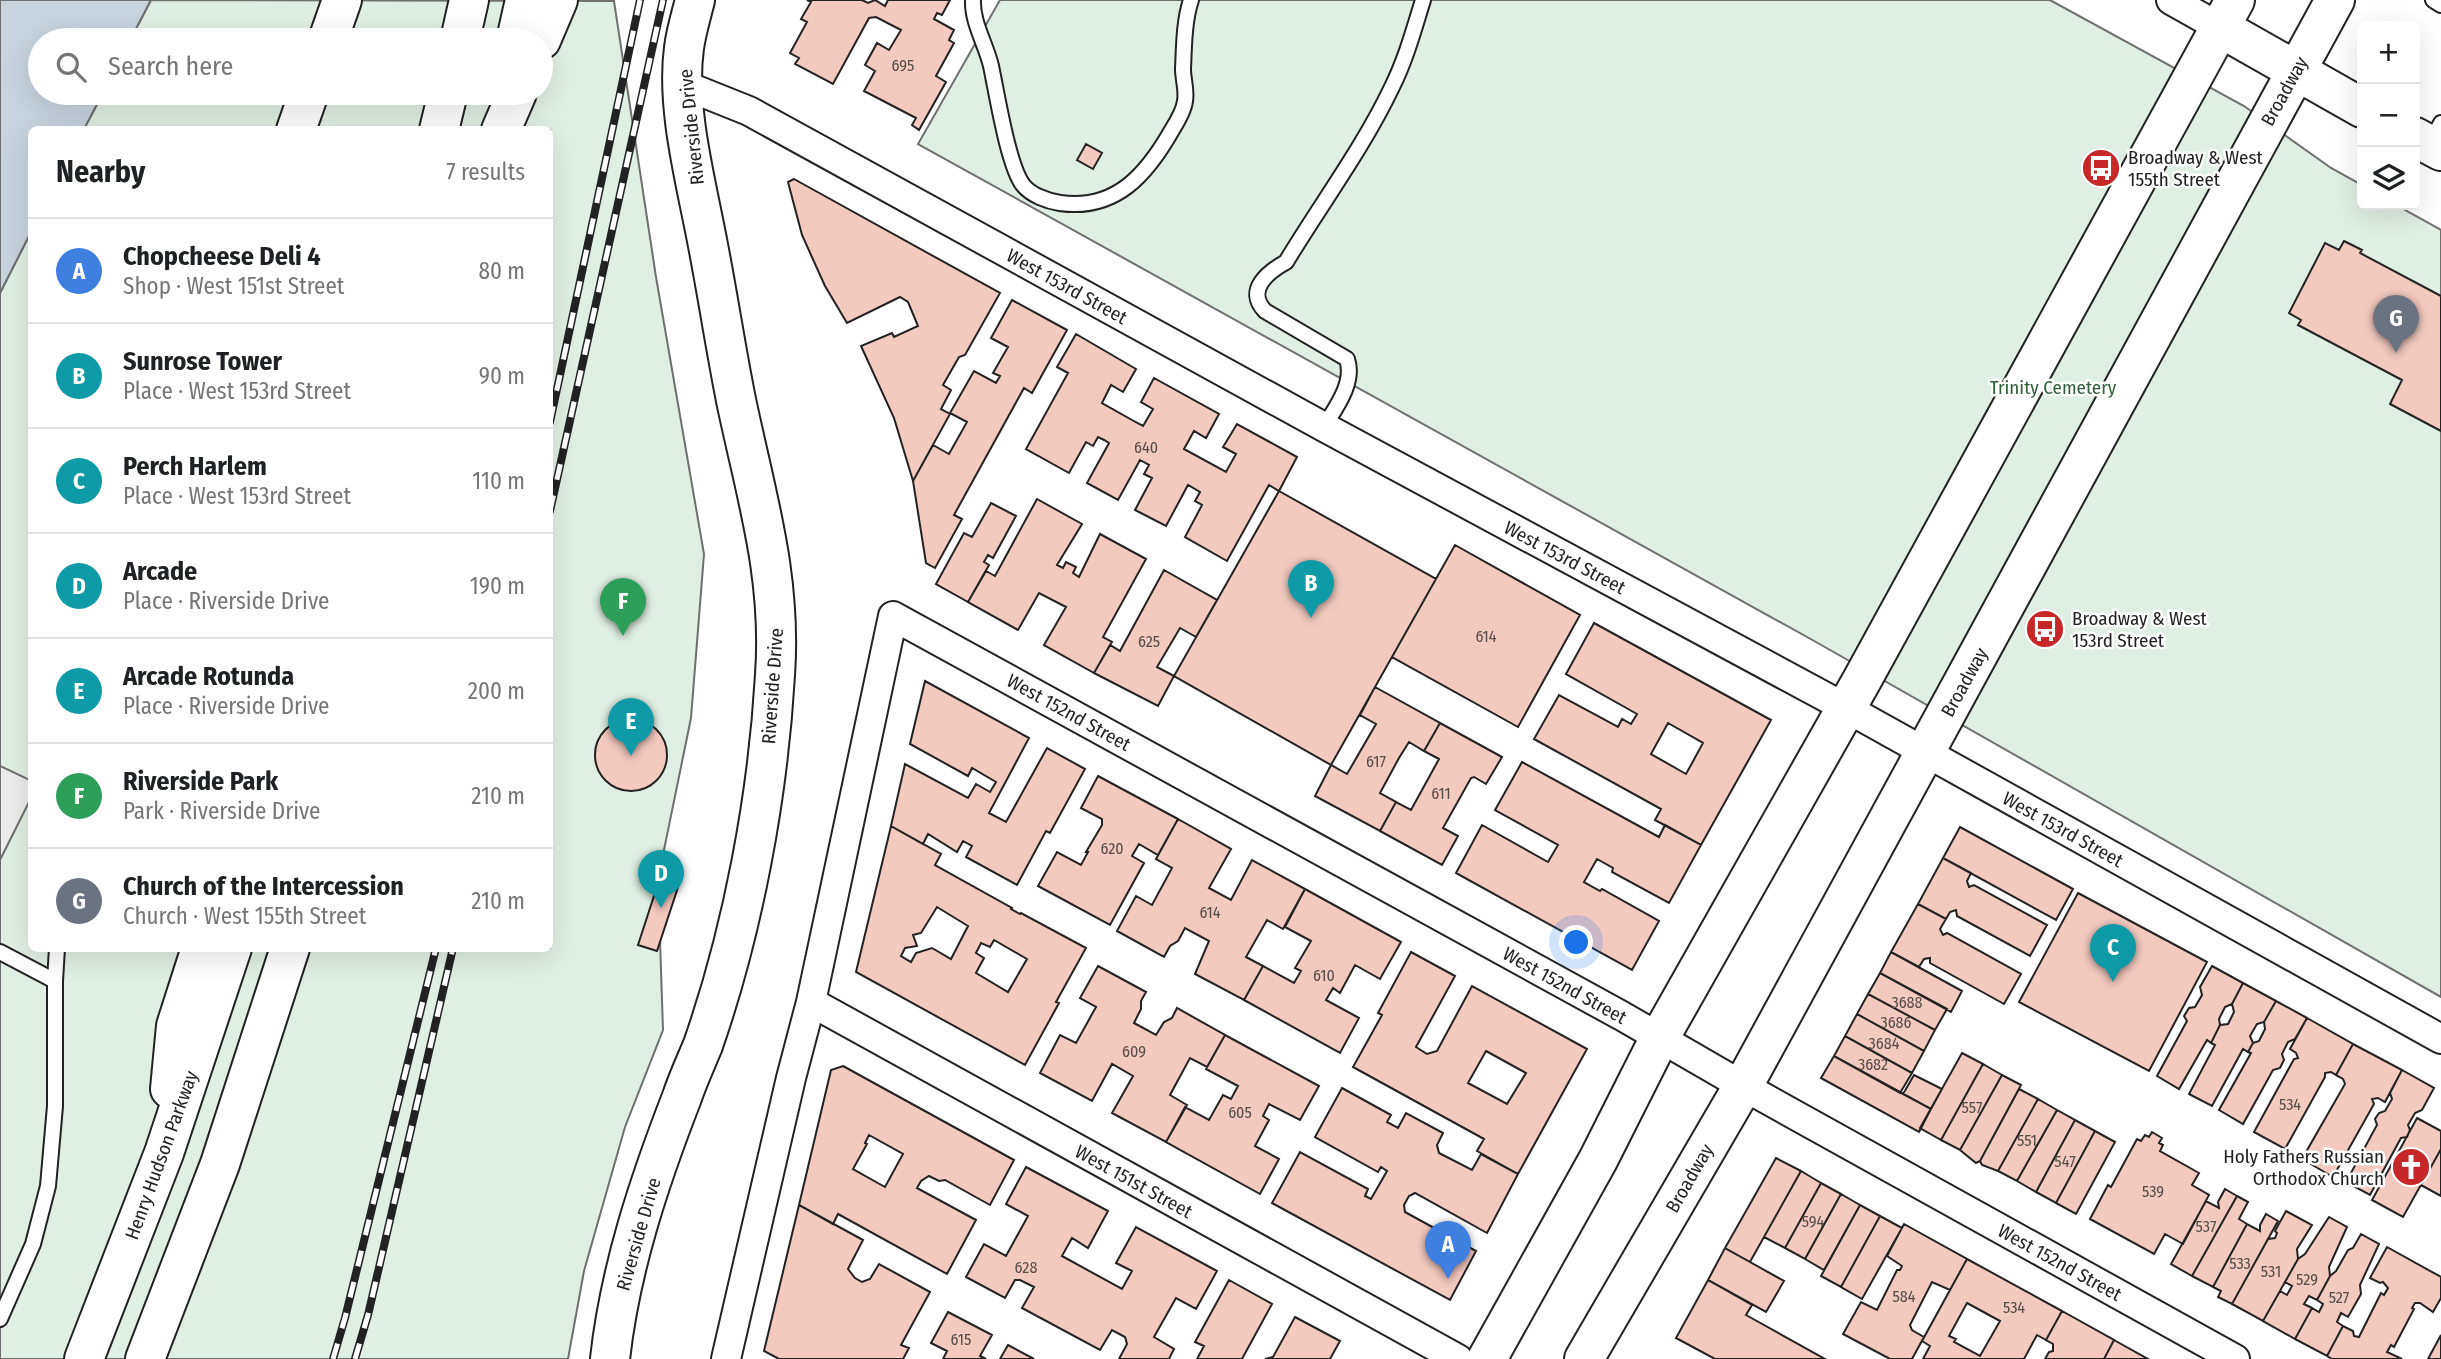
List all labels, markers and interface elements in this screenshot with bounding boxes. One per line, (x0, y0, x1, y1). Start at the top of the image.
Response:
map controls (2357, 21, 2420, 210)
button: + (2357, 21, 2420, 84)
search box (28, 28, 553, 105)
icon: search (52, 48, 90, 86)
text: Search here (108, 51, 233, 82)
street label: Broadway (2256, 52, 2313, 130)
house number: 695 (892, 56, 914, 75)
street label: Riverside Drive (674, 68, 709, 186)
button: − (2357, 84, 2420, 147)
place label: Broadway & West 155th Street (2128, 146, 2264, 191)
bus stop icon: Broadway & West 155th Street (2080, 147, 2122, 189)
button: layers (2357, 147, 2420, 210)
text: Nearby (56, 154, 145, 190)
text: 7 results (446, 158, 525, 186)
text: Chopcheese Deli 4 (123, 241, 321, 272)
street label: West 153rd Street (1002, 244, 1132, 329)
text: A (73, 257, 85, 285)
text: 80 m (478, 257, 525, 285)
text: Shop · West 151st Street (123, 272, 344, 300)
pin: G (2373, 295, 2419, 353)
text: Sunrose Tower (123, 346, 282, 377)
text: B (73, 362, 85, 390)
text: 90 m (479, 362, 525, 390)
park label: Trinity Cemetery (1990, 376, 2117, 399)
text: Place · West 153rd Street (123, 377, 351, 405)
house number: 640 (1134, 438, 1158, 457)
text: Perch Harlem (123, 451, 267, 482)
text: C (73, 467, 85, 495)
text: 110 m (472, 467, 525, 495)
text: Place · West 153rd Street (123, 482, 351, 510)
street label: West 153rd Street (1500, 516, 1630, 599)
text: Arcade (123, 556, 197, 587)
pin: B (1288, 560, 1334, 618)
text: D (72, 572, 86, 600)
text: 190 m (470, 572, 525, 600)
pin: F (600, 578, 646, 636)
text: Place · Riverside Drive (123, 587, 329, 615)
place label: Broadway & West 153rd Street (2072, 607, 2208, 652)
bus stop icon: Broadway & West 153rd Street (2024, 608, 2066, 650)
street label: Riverside Drive (757, 627, 788, 745)
house number: 614 (1475, 627, 1497, 646)
house number: 625 (1138, 632, 1160, 651)
street label: Broadway (1936, 643, 1993, 721)
text: Arcade Rotunda (123, 661, 294, 692)
street label: West 152nd Street (1003, 669, 1135, 756)
text: E (74, 677, 84, 705)
text: 200 m (468, 677, 525, 705)
text: Place · Riverside Drive (123, 692, 329, 720)
pin: E (608, 698, 654, 756)
house number: 617 (1366, 752, 1386, 771)
text: Riverside Park (123, 766, 278, 797)
text: F (74, 782, 84, 810)
text: 210 m (471, 782, 525, 810)
house number: 611 (1431, 784, 1451, 803)
street label: West 153rd Street (1998, 787, 2128, 872)
text: Park · Riverside Drive (123, 797, 320, 825)
house number: 620 (1100, 839, 1124, 858)
pin: D (638, 850, 684, 908)
text: Church of the Intercession (123, 871, 404, 902)
text: G (72, 887, 86, 915)
text: 210 m (471, 887, 525, 915)
text: Church · West 155th Street (123, 902, 366, 930)
house number: 614 (1199, 903, 1221, 922)
pin: C (2090, 924, 2136, 982)
your location (1559, 925, 1593, 959)
street label: West 152nd Street (1499, 942, 1631, 1029)
house number: 610 (1313, 966, 1335, 985)
house number: 3688 (1891, 993, 1923, 1012)
house number: 3686 (1880, 1013, 1912, 1032)
house number: 3684 (1869, 1034, 1900, 1053)
house number: 609 (1122, 1042, 1146, 1061)
house number: 3682 (1858, 1055, 1888, 1074)
street label: Henry Hudson Parkway (120, 1067, 203, 1243)
house number: 534 (2279, 1095, 2301, 1114)
house number: 557 (1962, 1098, 1983, 1117)
house number: 605 (1228, 1103, 1252, 1122)
house number: 551 (2017, 1131, 2037, 1150)
street label: Broadway (1661, 1139, 1719, 1217)
street label: West 151st Street (1071, 1140, 1197, 1223)
place label: Holy Fathers Russian Orthodox Church (2223, 1145, 2384, 1190)
church icon: Holy Fathers Russian Orthodox Church (2390, 1146, 2432, 1188)
house number: 547 (2054, 1152, 2076, 1171)
street label: Riverside Drive (611, 1175, 666, 1293)
house number: 539 (2142, 1182, 2164, 1201)
house number: 594 (1802, 1212, 1825, 1231)
house number: 537 (2196, 1217, 2217, 1236)
street label: West 152nd Street (1994, 1219, 2126, 1306)
pin: A (1425, 1221, 1471, 1279)
house number: 533 (2229, 1254, 2251, 1273)
house number: 628 (1015, 1258, 1037, 1277)
house number: 531 (2261, 1262, 2281, 1281)
house number: 529 (2296, 1270, 2318, 1289)
house number: 584 (1892, 1287, 1916, 1306)
house number: 527 (2329, 1288, 2350, 1307)
house number: 534 (2003, 1298, 2025, 1317)
house number: 615 (951, 1330, 971, 1349)

